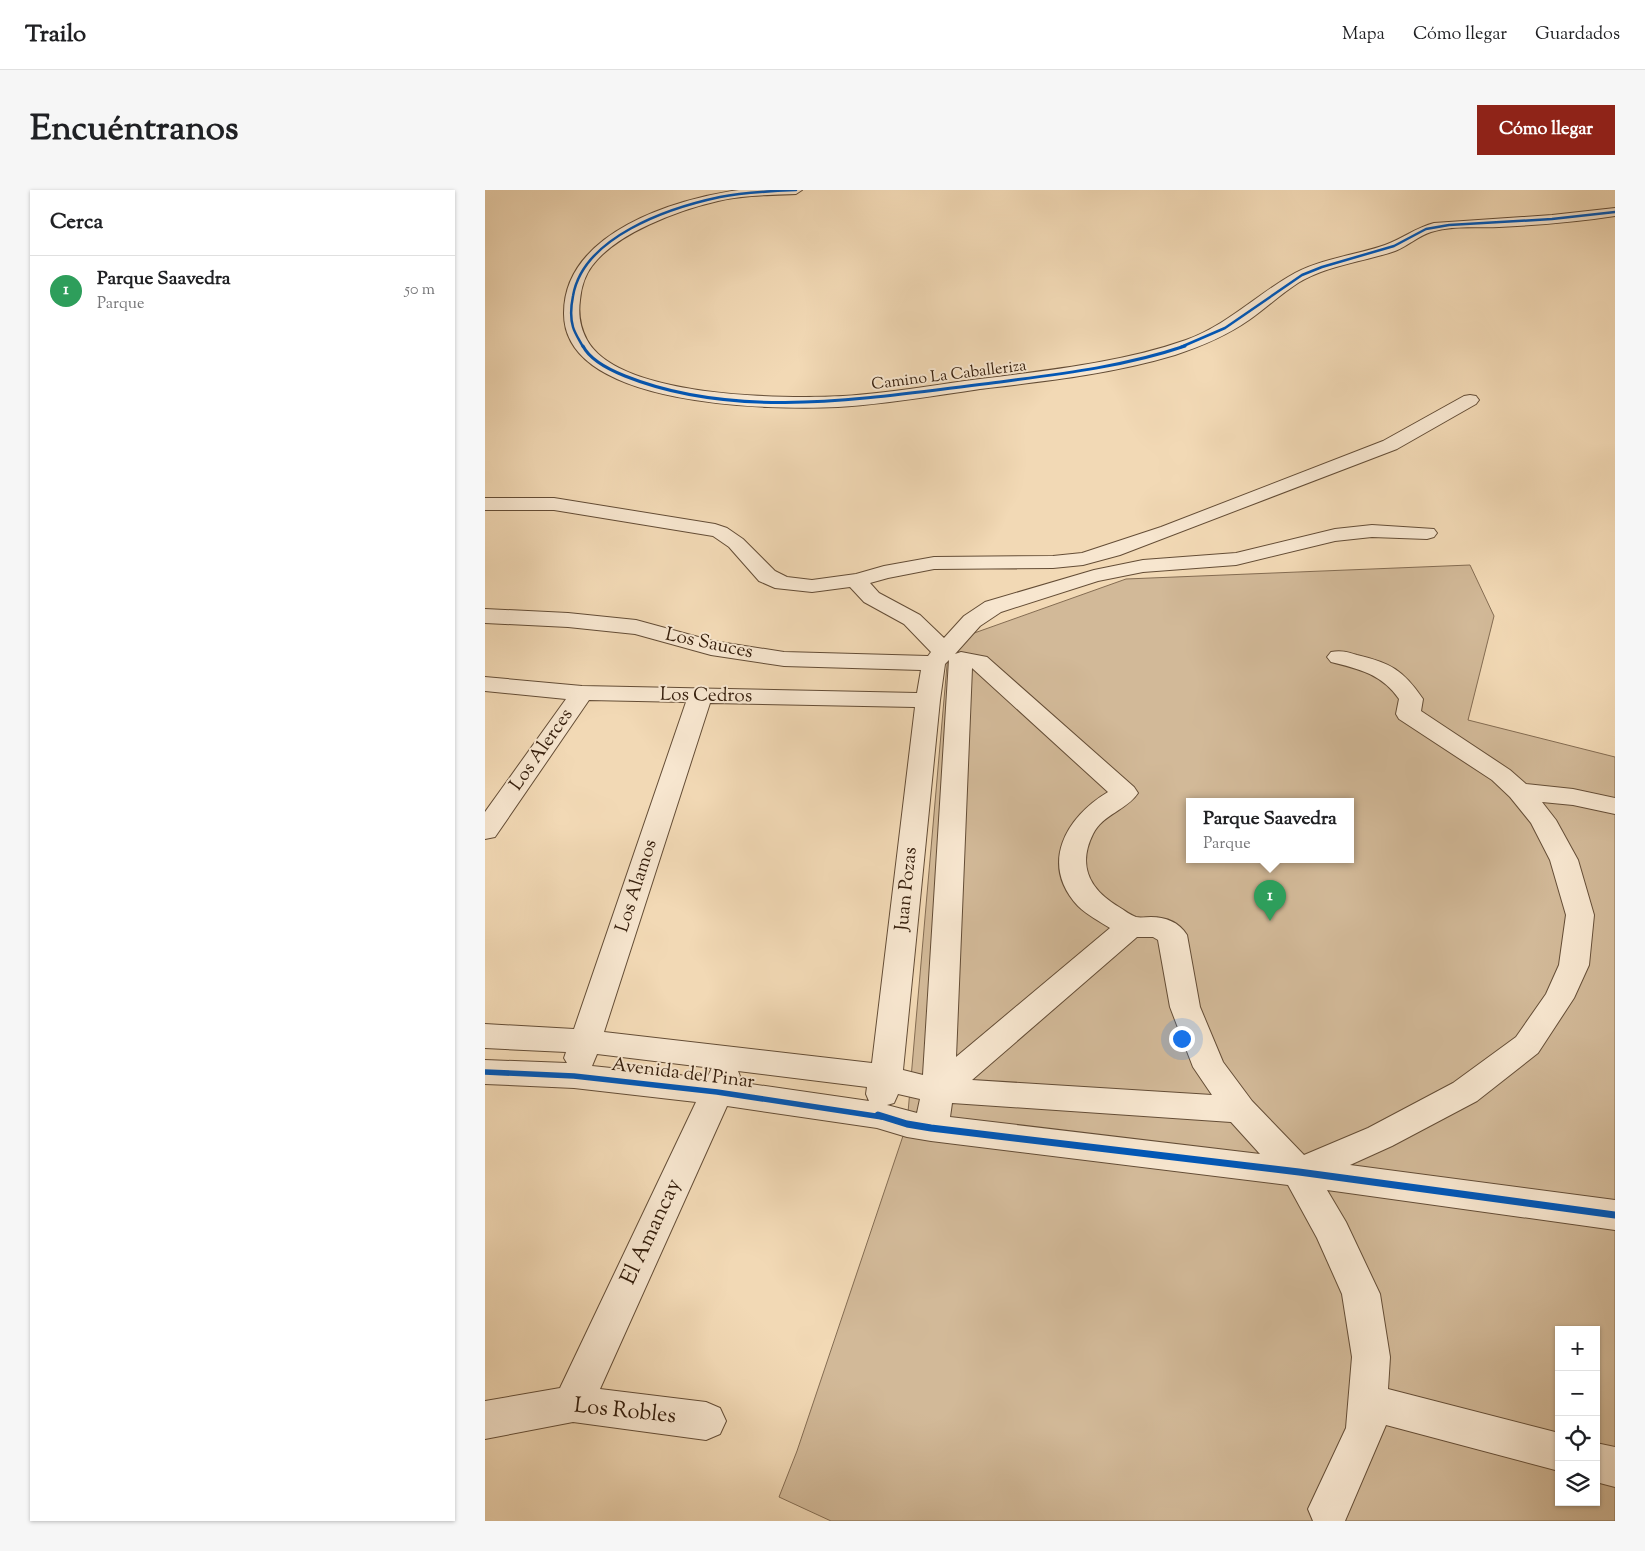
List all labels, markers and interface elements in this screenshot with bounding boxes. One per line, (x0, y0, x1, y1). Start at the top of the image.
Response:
text: Trailo (25, 18, 86, 52)
text: Mapa (1342, 22, 1385, 48)
text: Cómo llegar (1413, 22, 1507, 48)
text: Guardados (1535, 22, 1620, 48)
text: Encuéntranos (30, 105, 239, 156)
button: Cómo llegar (1477, 105, 1615, 155)
text: Cerca (50, 208, 103, 238)
text: Parque Saavedra (97, 266, 231, 293)
text: 1 (63, 279, 69, 302)
text: 50 m (404, 279, 435, 302)
text: Parque (97, 293, 144, 316)
street label: Camino La Caballeriza (870, 355, 1028, 397)
street label: Los Sauces (663, 622, 755, 666)
street label: Los Cedros (660, 682, 752, 710)
street label: Los Alerces (504, 703, 580, 797)
popup (1186, 798, 1354, 863)
text: Parque Saavedra (1203, 806, 1337, 833)
text: Parque (1203, 833, 1251, 856)
street label: Los Alamos (609, 836, 665, 936)
street label: Juan Pozas (889, 846, 925, 933)
pin: 1 (1254, 880, 1286, 921)
your location (1169, 1026, 1195, 1052)
street label: Avenida del Pinar (610, 1052, 756, 1096)
street label: El Amancay (613, 1174, 691, 1290)
map controls (1555, 1326, 1600, 1506)
button: + (1555, 1326, 1600, 1371)
button: − (1555, 1371, 1600, 1416)
street label: Los Robles (572, 1391, 678, 1433)
button: locate (1555, 1416, 1600, 1461)
button: layers (1555, 1461, 1600, 1506)

